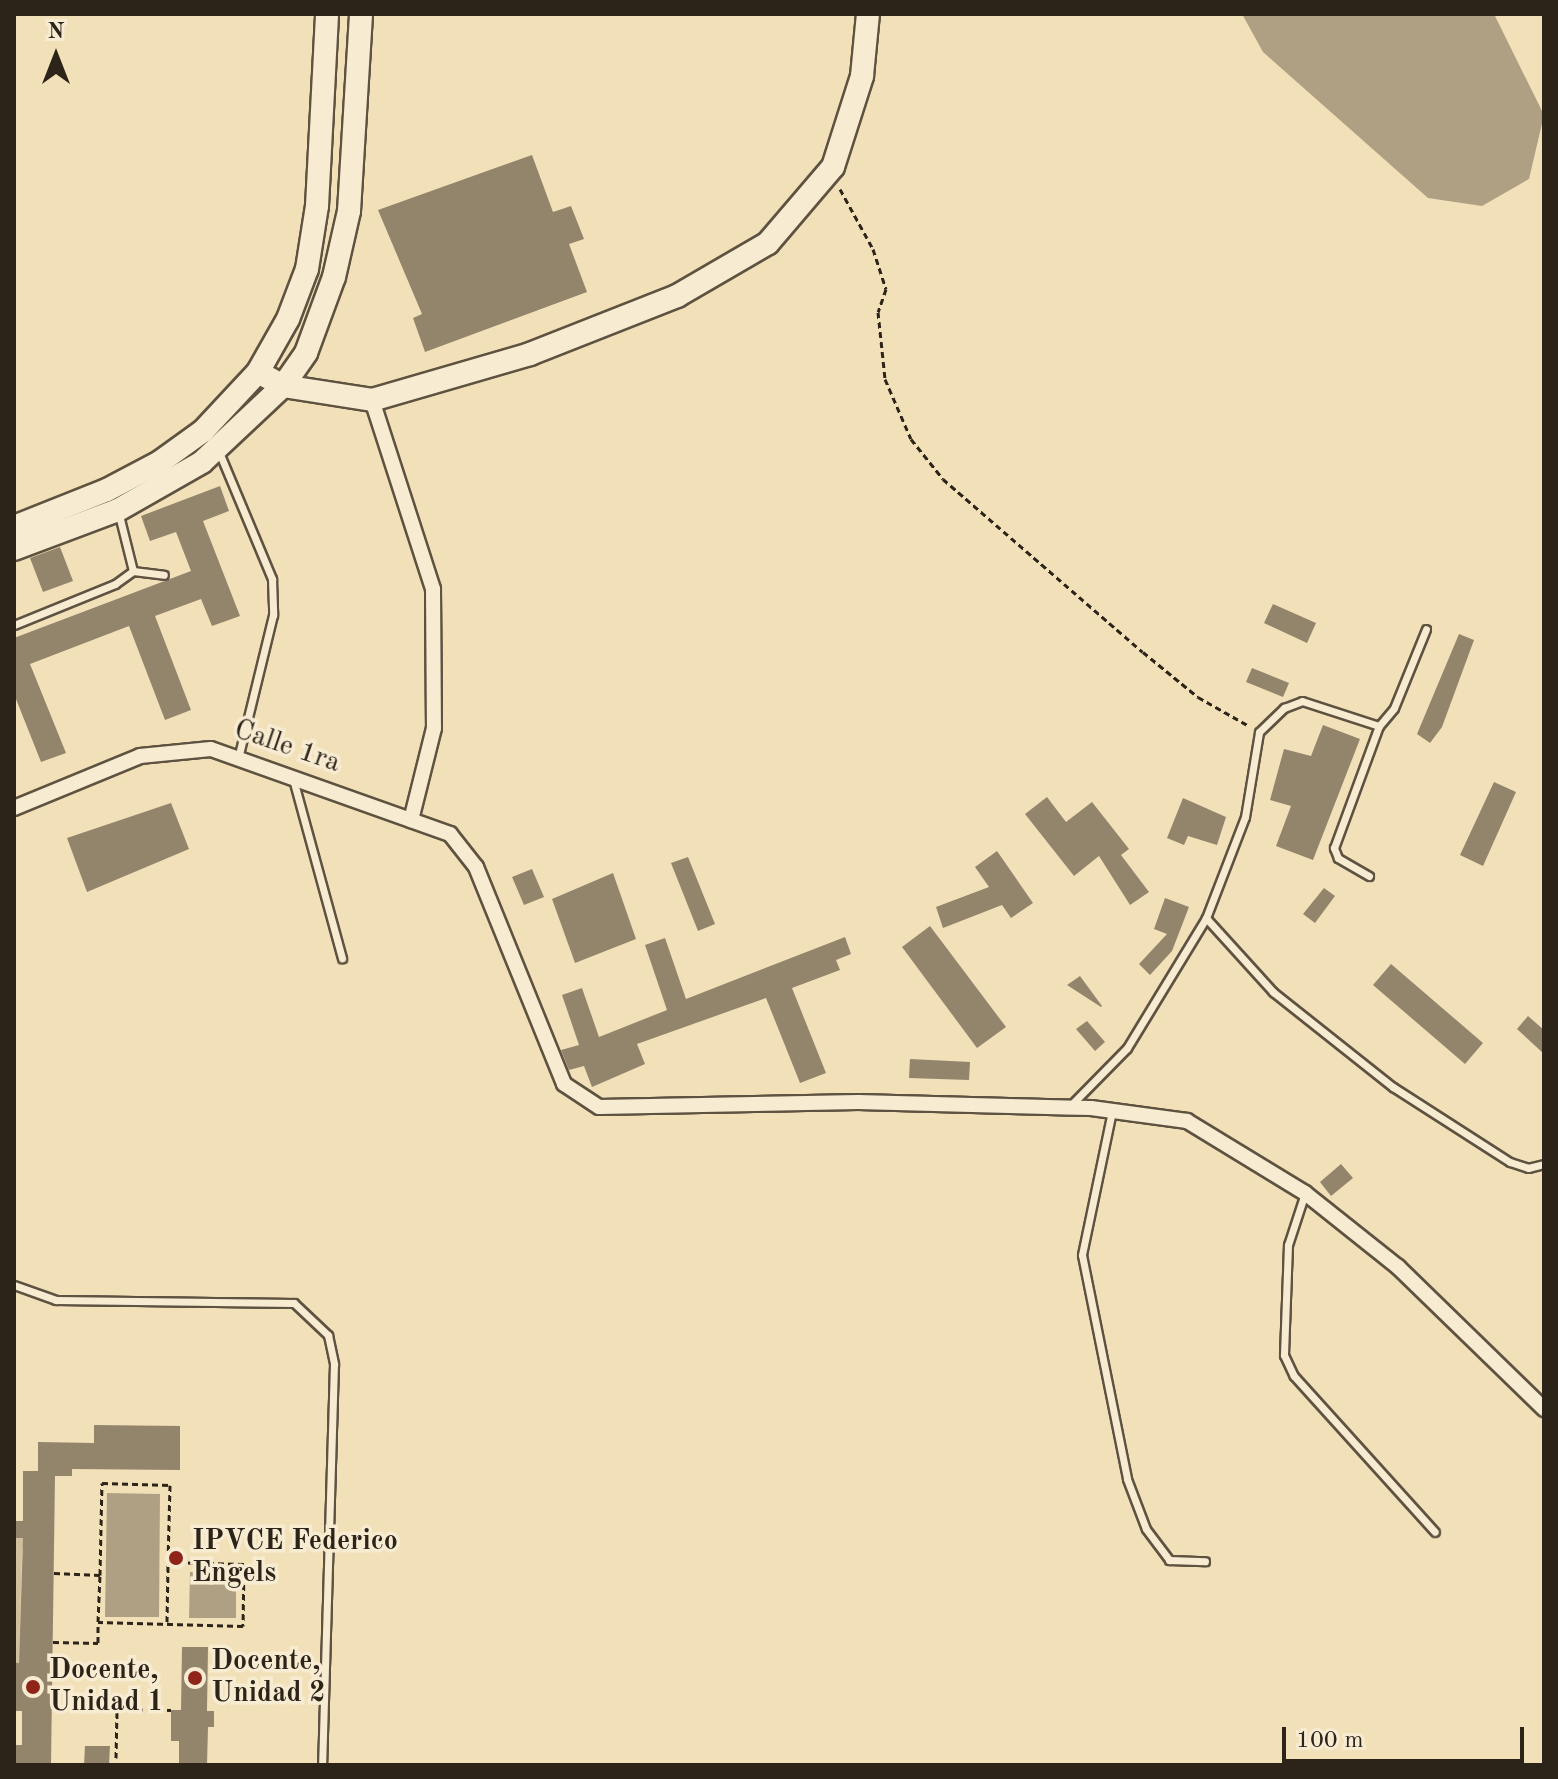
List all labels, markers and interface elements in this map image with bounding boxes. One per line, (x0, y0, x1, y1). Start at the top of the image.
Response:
north arrow (16, 16, 96, 96)
text: N (48, 21, 64, 43)
street label: Calle 1ra (230, 713, 344, 781)
place label: IPVCE Federico Engels (192, 1525, 398, 1591)
marker: IPVCE Federico Engels (167, 1549, 185, 1567)
place label: Docente, Unidad 2 (211, 1645, 326, 1711)
place label: Docente, Unidad 1 (49, 1654, 164, 1720)
marker: Docente, Unidad 2 (186, 1669, 204, 1687)
marker: Docente, Unidad 1 (24, 1678, 42, 1696)
scale bar (1286, 1711, 1528, 1761)
text: 100 m (1296, 1729, 1364, 1753)

